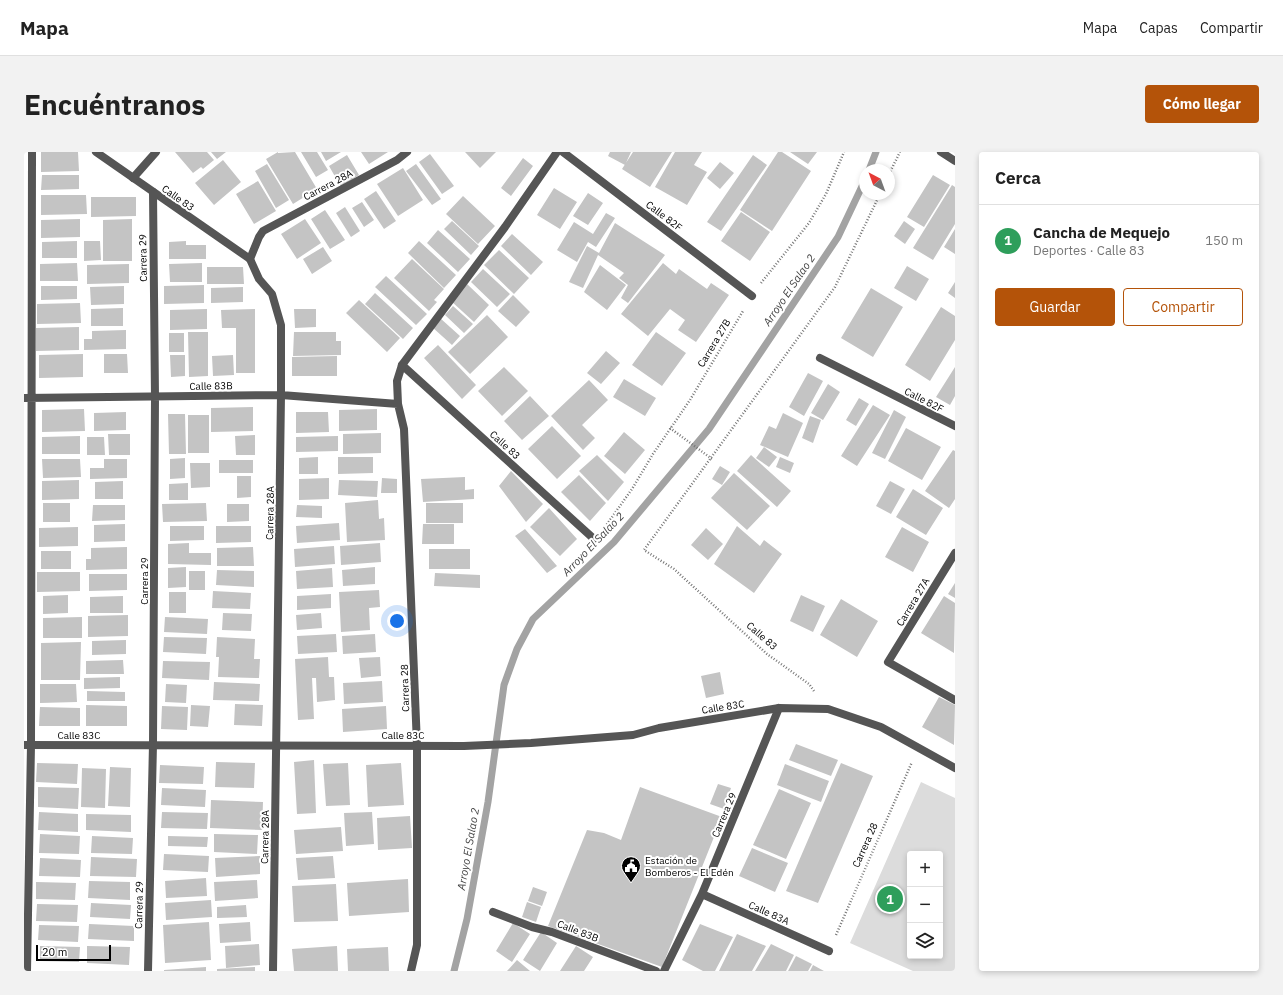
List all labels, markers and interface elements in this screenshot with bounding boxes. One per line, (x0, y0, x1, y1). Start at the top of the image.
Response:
text: Mapa (20, 16, 69, 40)
text: Mapa (1083, 19, 1117, 37)
text: Capas (1139, 19, 1178, 37)
text: Compartir (1200, 19, 1263, 37)
button: Cómo llegar (1145, 85, 1259, 123)
text: Encuéntranos (24, 86, 205, 123)
north arrow (859, 164, 895, 200)
street label: Carrera 28A (301, 166, 355, 203)
text: Cerca (995, 167, 1041, 189)
street label: Calle 83 (159, 182, 197, 214)
street label: Calle 82F (643, 198, 685, 234)
text: Cancha de Mequejo (1033, 223, 1170, 242)
text: 1 (1004, 232, 1012, 249)
text: 150 m (1205, 232, 1243, 249)
street label: Carrera 29 (136, 234, 150, 282)
text: Deportes · Calle 83 (1033, 242, 1145, 259)
water label: Arroyo El Salao 2 (759, 251, 818, 329)
button: Guardar (995, 288, 1115, 326)
button: Compartir (1123, 288, 1243, 326)
street label: Carrera 27B (694, 316, 734, 370)
street label: Calle 83B (189, 379, 233, 393)
street label: Calle 82F (902, 385, 946, 416)
street label: Calle 83 (487, 428, 523, 462)
street label: Carrera 28A (263, 485, 277, 540)
water label: Arroyo El Salao 2 (558, 509, 627, 580)
street label: Carrera 29 (138, 557, 151, 605)
street label: Carrera 27A (894, 575, 933, 629)
your location (387, 611, 407, 631)
street label: Calle 83 (744, 619, 780, 653)
street label: Carrera 28 (398, 664, 412, 712)
street label: Calle 83C (701, 697, 745, 717)
street label: Calle 83C (58, 729, 101, 742)
street label: Calle 83C (382, 729, 425, 742)
street label: Carrera 29 (709, 791, 739, 839)
water label: Arroyo El Salao 2 (454, 806, 482, 892)
street label: Carrera 28A (258, 809, 272, 864)
street label: Carrera 28 (849, 821, 881, 869)
map controls (907, 851, 943, 959)
button: + (907, 851, 943, 887)
place label: Estación de Bomberos - El Edén (645, 854, 734, 879)
public building icon: Estación de Bomberos - El Edén (620, 855, 642, 883)
street label: Carrera 29 (132, 881, 146, 929)
pin: 1 (877, 884, 903, 914)
button: − (907, 887, 943, 923)
street label: Calle 83A (747, 898, 792, 928)
street label: Calle 83B (555, 917, 601, 945)
button: layers (907, 923, 943, 959)
scale bar (36, 943, 111, 962)
text: 20 m (42, 945, 67, 959)

